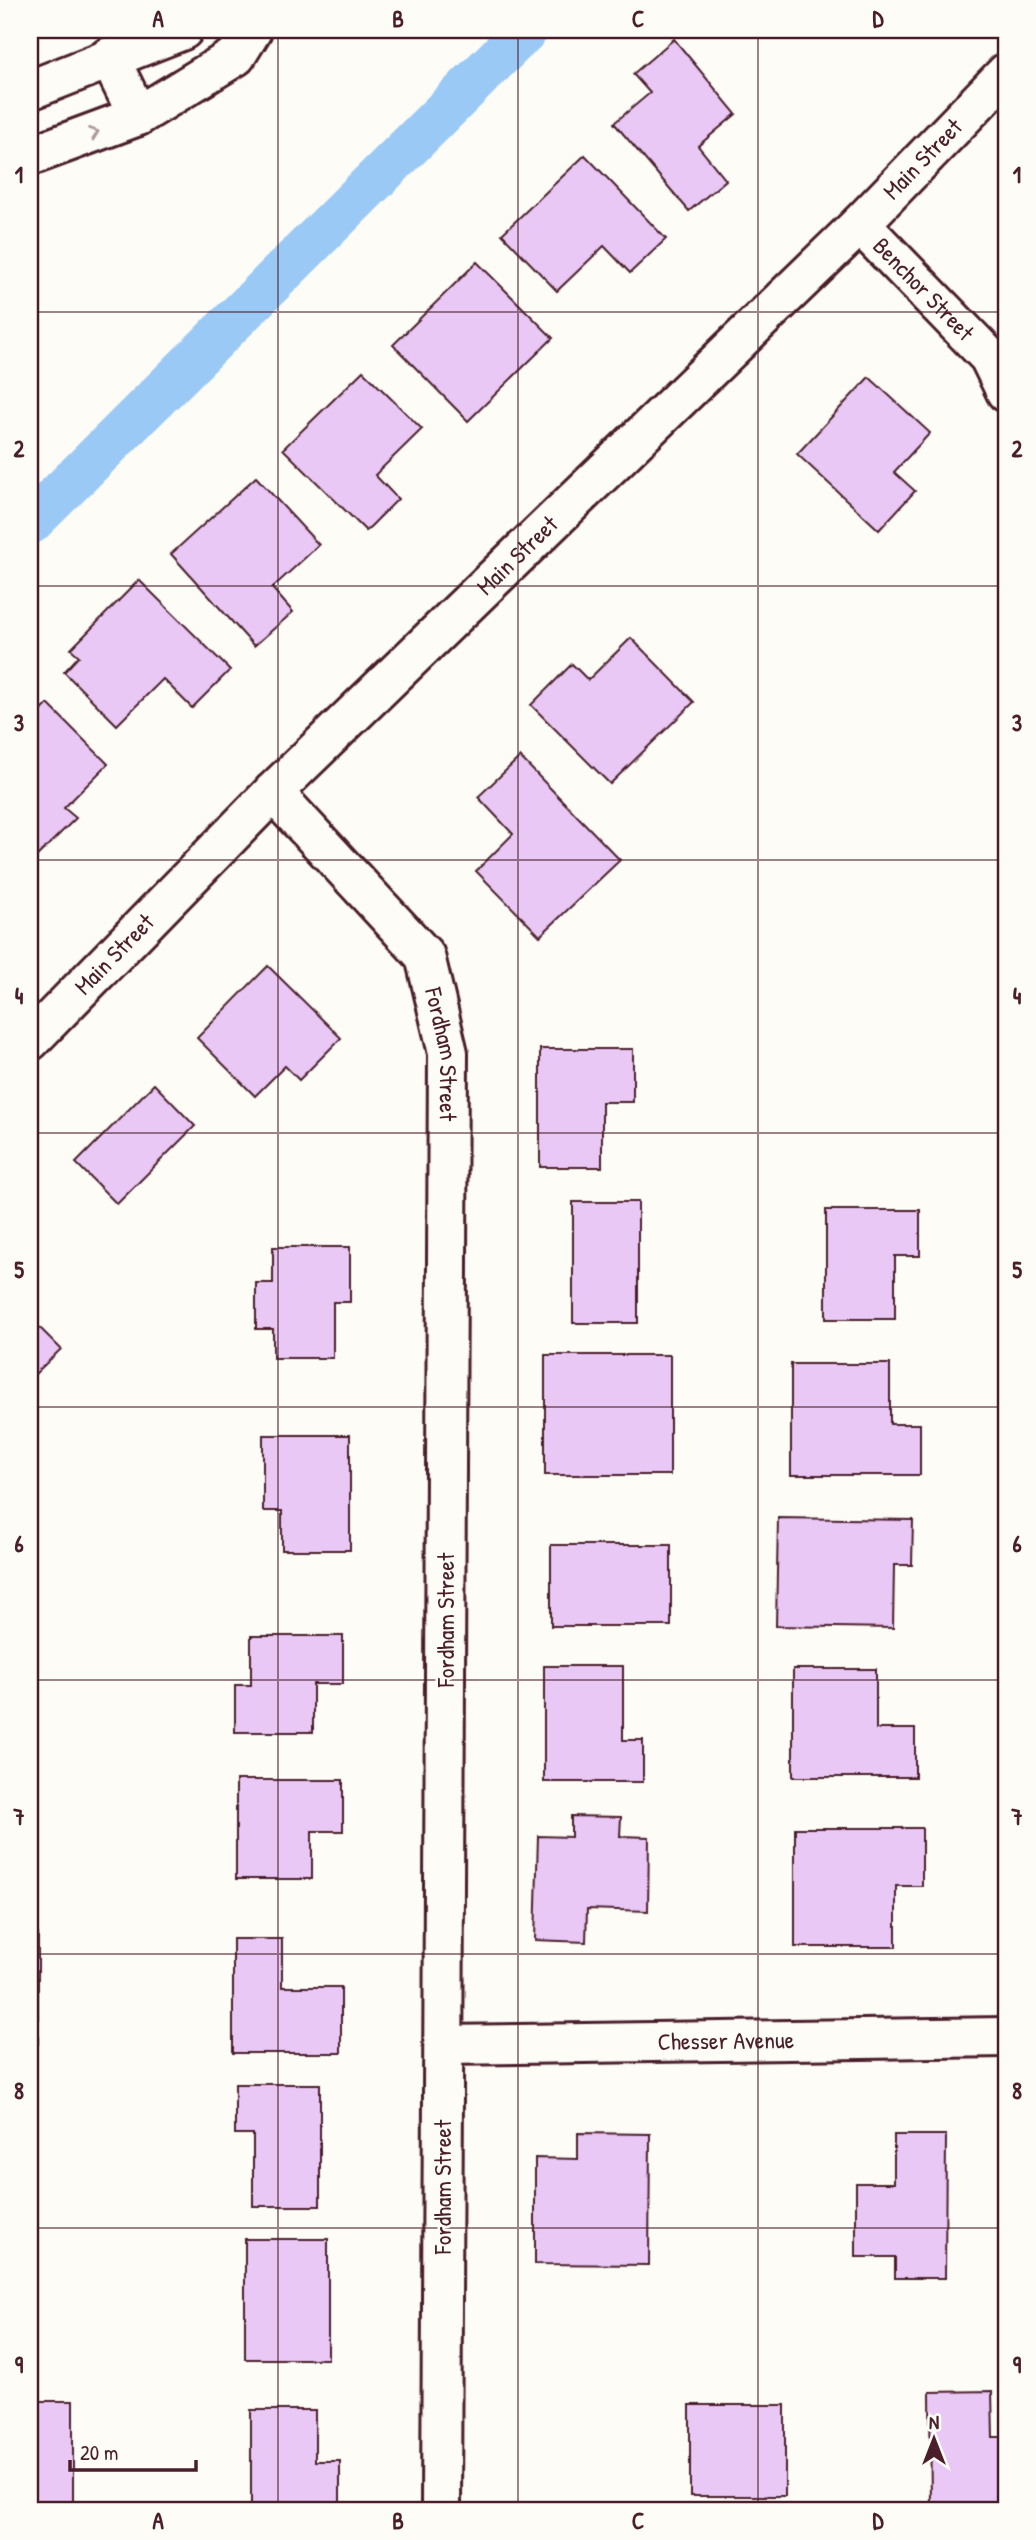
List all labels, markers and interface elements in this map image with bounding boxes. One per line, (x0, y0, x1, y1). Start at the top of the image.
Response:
text: A (152, 3, 164, 34)
text: B (392, 3, 404, 34)
text: C (632, 3, 644, 34)
text: D (873, 3, 885, 34)
street label: Main Street (875, 110, 969, 206)
one-way arrow (87, 127, 99, 141)
text: 1 (15, 159, 23, 190)
text: 1 (1013, 159, 1021, 190)
street label: Benchor Street (866, 230, 982, 348)
text: 2 (14, 433, 25, 464)
text: 2 (1012, 433, 1023, 464)
street label: Main Street (469, 508, 565, 602)
text: 3 (14, 707, 24, 738)
text: 3 (1012, 707, 1022, 738)
street label: Main Street (67, 906, 161, 1001)
text: 4 (15, 980, 24, 1011)
text: 4 (1013, 980, 1022, 1011)
street label: Fordham Street (418, 983, 466, 1122)
text: 5 (14, 1254, 24, 1285)
text: 5 (1012, 1254, 1022, 1285)
text: 6 (14, 1528, 24, 1559)
text: 6 (1012, 1528, 1022, 1559)
street label: Fordham Street (429, 1552, 461, 1688)
text: 7 (12, 1801, 25, 1832)
text: 7 (1010, 1801, 1023, 1832)
street label: Chesser Avenue (657, 2023, 795, 2057)
text: 8 (14, 2075, 24, 2106)
text: 8 (1012, 2075, 1022, 2106)
street label: Fordham Street (426, 2119, 458, 2255)
text: 9 (15, 2349, 24, 2380)
text: 9 (1013, 2349, 1022, 2380)
north arrow (900, 2404, 970, 2474)
text: N (929, 2409, 939, 2435)
scale bar (70, 2428, 196, 2472)
text: 20 m (80, 2438, 118, 2467)
text: A (152, 2505, 164, 2536)
text: B (392, 2505, 404, 2536)
text: C (632, 2505, 644, 2536)
text: D (873, 2505, 885, 2536)

